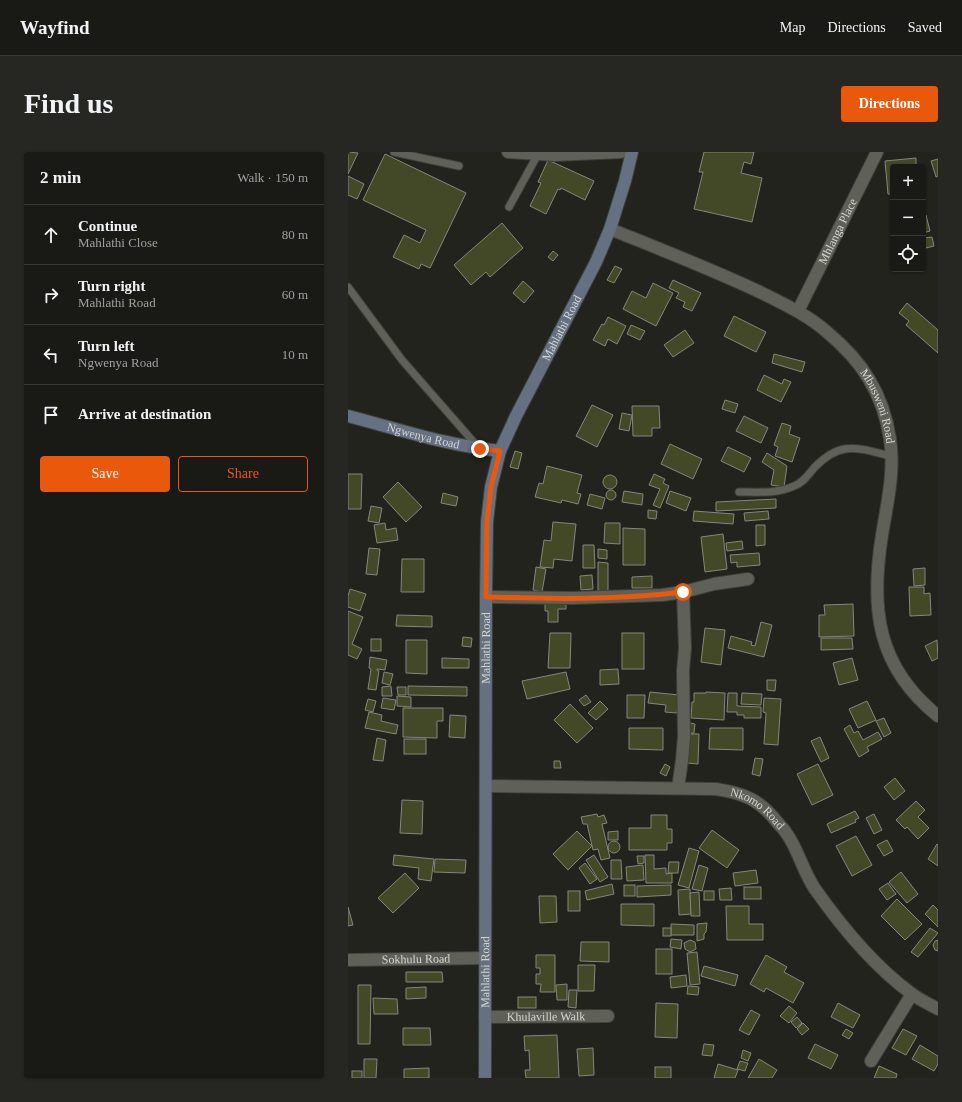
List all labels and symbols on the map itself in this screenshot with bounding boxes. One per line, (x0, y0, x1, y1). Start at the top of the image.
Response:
street label: Mhlanga Place (815, 196, 860, 267)
street label: Mahlathi Road (539, 293, 584, 363)
street label: Mbusweni Road (857, 366, 898, 444)
street label: Ngwenya Road (385, 420, 461, 452)
route end (471, 440, 489, 458)
route start (674, 583, 692, 601)
street label: Mahlathi Road (479, 612, 493, 684)
street label: Nkomo Road (729, 785, 787, 832)
street label: Mahlathi Road (478, 936, 492, 1008)
street label: Sokhulu Road (382, 952, 450, 967)
street label: Khulaville Walk (507, 1009, 585, 1024)

